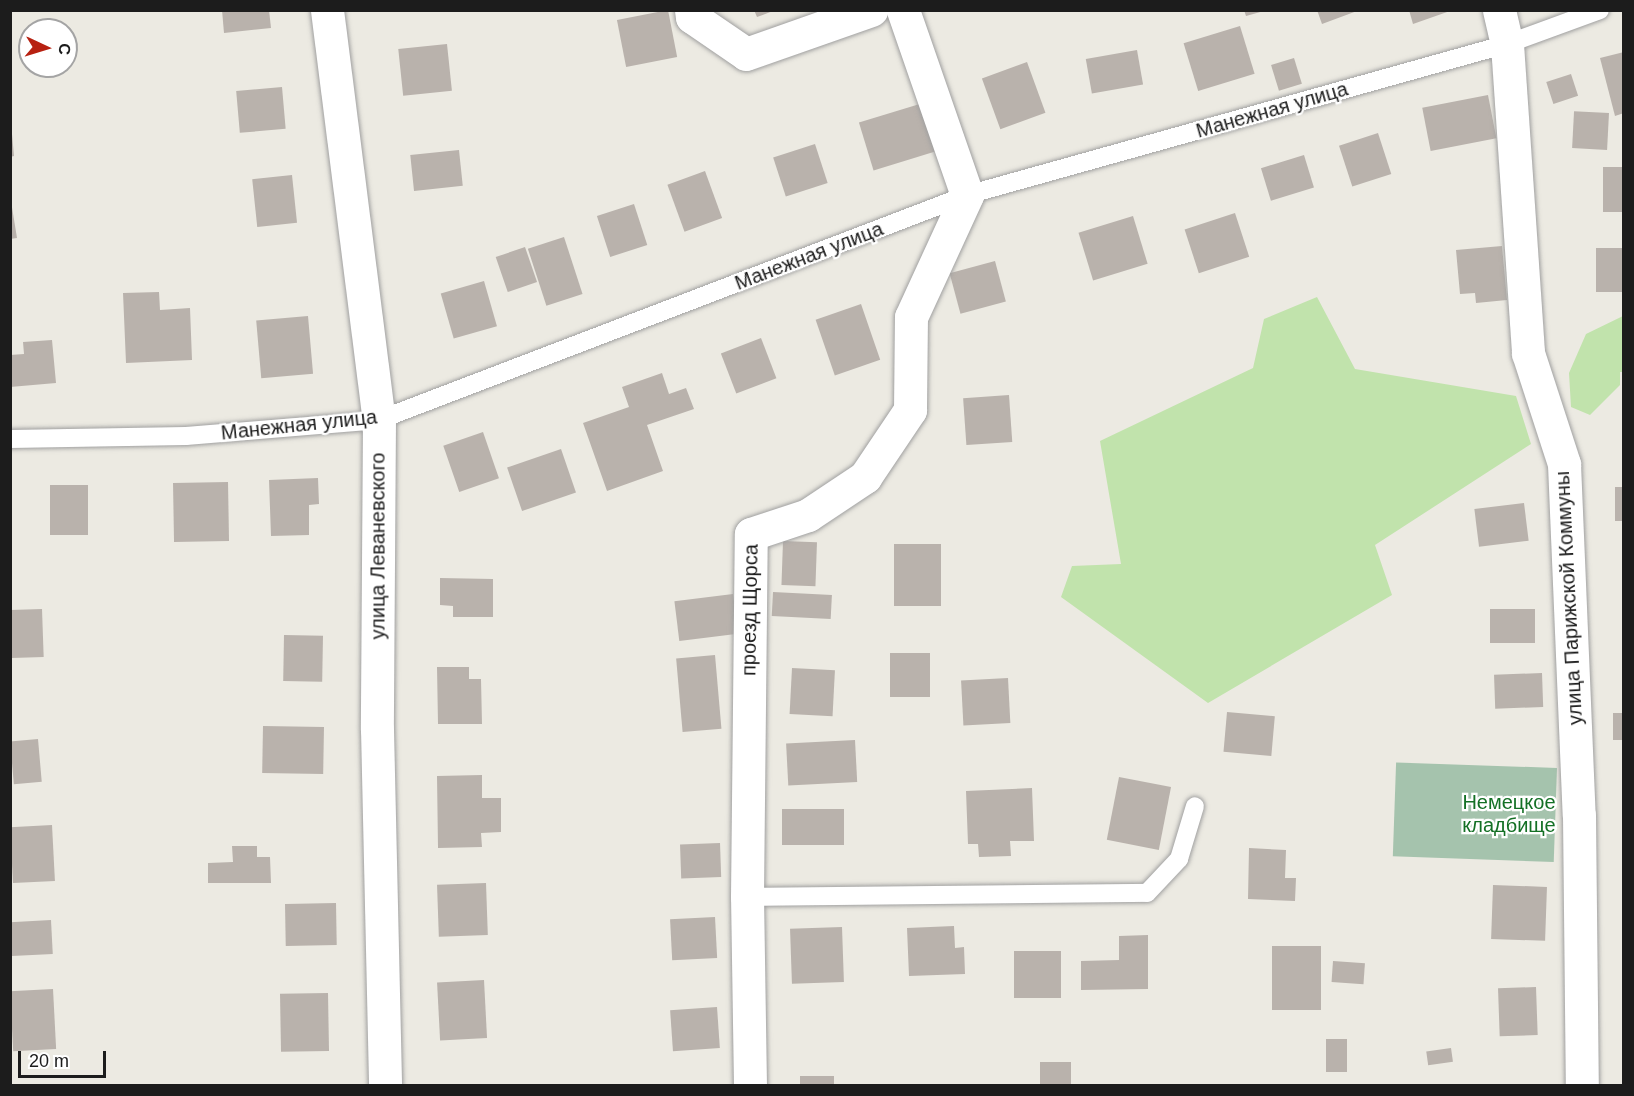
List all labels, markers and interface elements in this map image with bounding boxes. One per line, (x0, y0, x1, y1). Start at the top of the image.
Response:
north arrow (18, 18, 78, 78)
text: С (56, 43, 73, 56)
street label: Манежная улица (1193, 77, 1351, 143)
street label: Манежная улица (731, 217, 887, 295)
street label: Манежная улица (220, 405, 378, 445)
street label: улица Леваневского (366, 453, 390, 639)
street label: улица Парижской Коммуны (1550, 470, 1588, 726)
street label: проезд Щорса (737, 544, 763, 676)
park label: Немецкое кладбище (1462, 791, 1556, 838)
scale bar (21, 1039, 110, 1077)
text: 20 m (29, 1051, 69, 1071)

